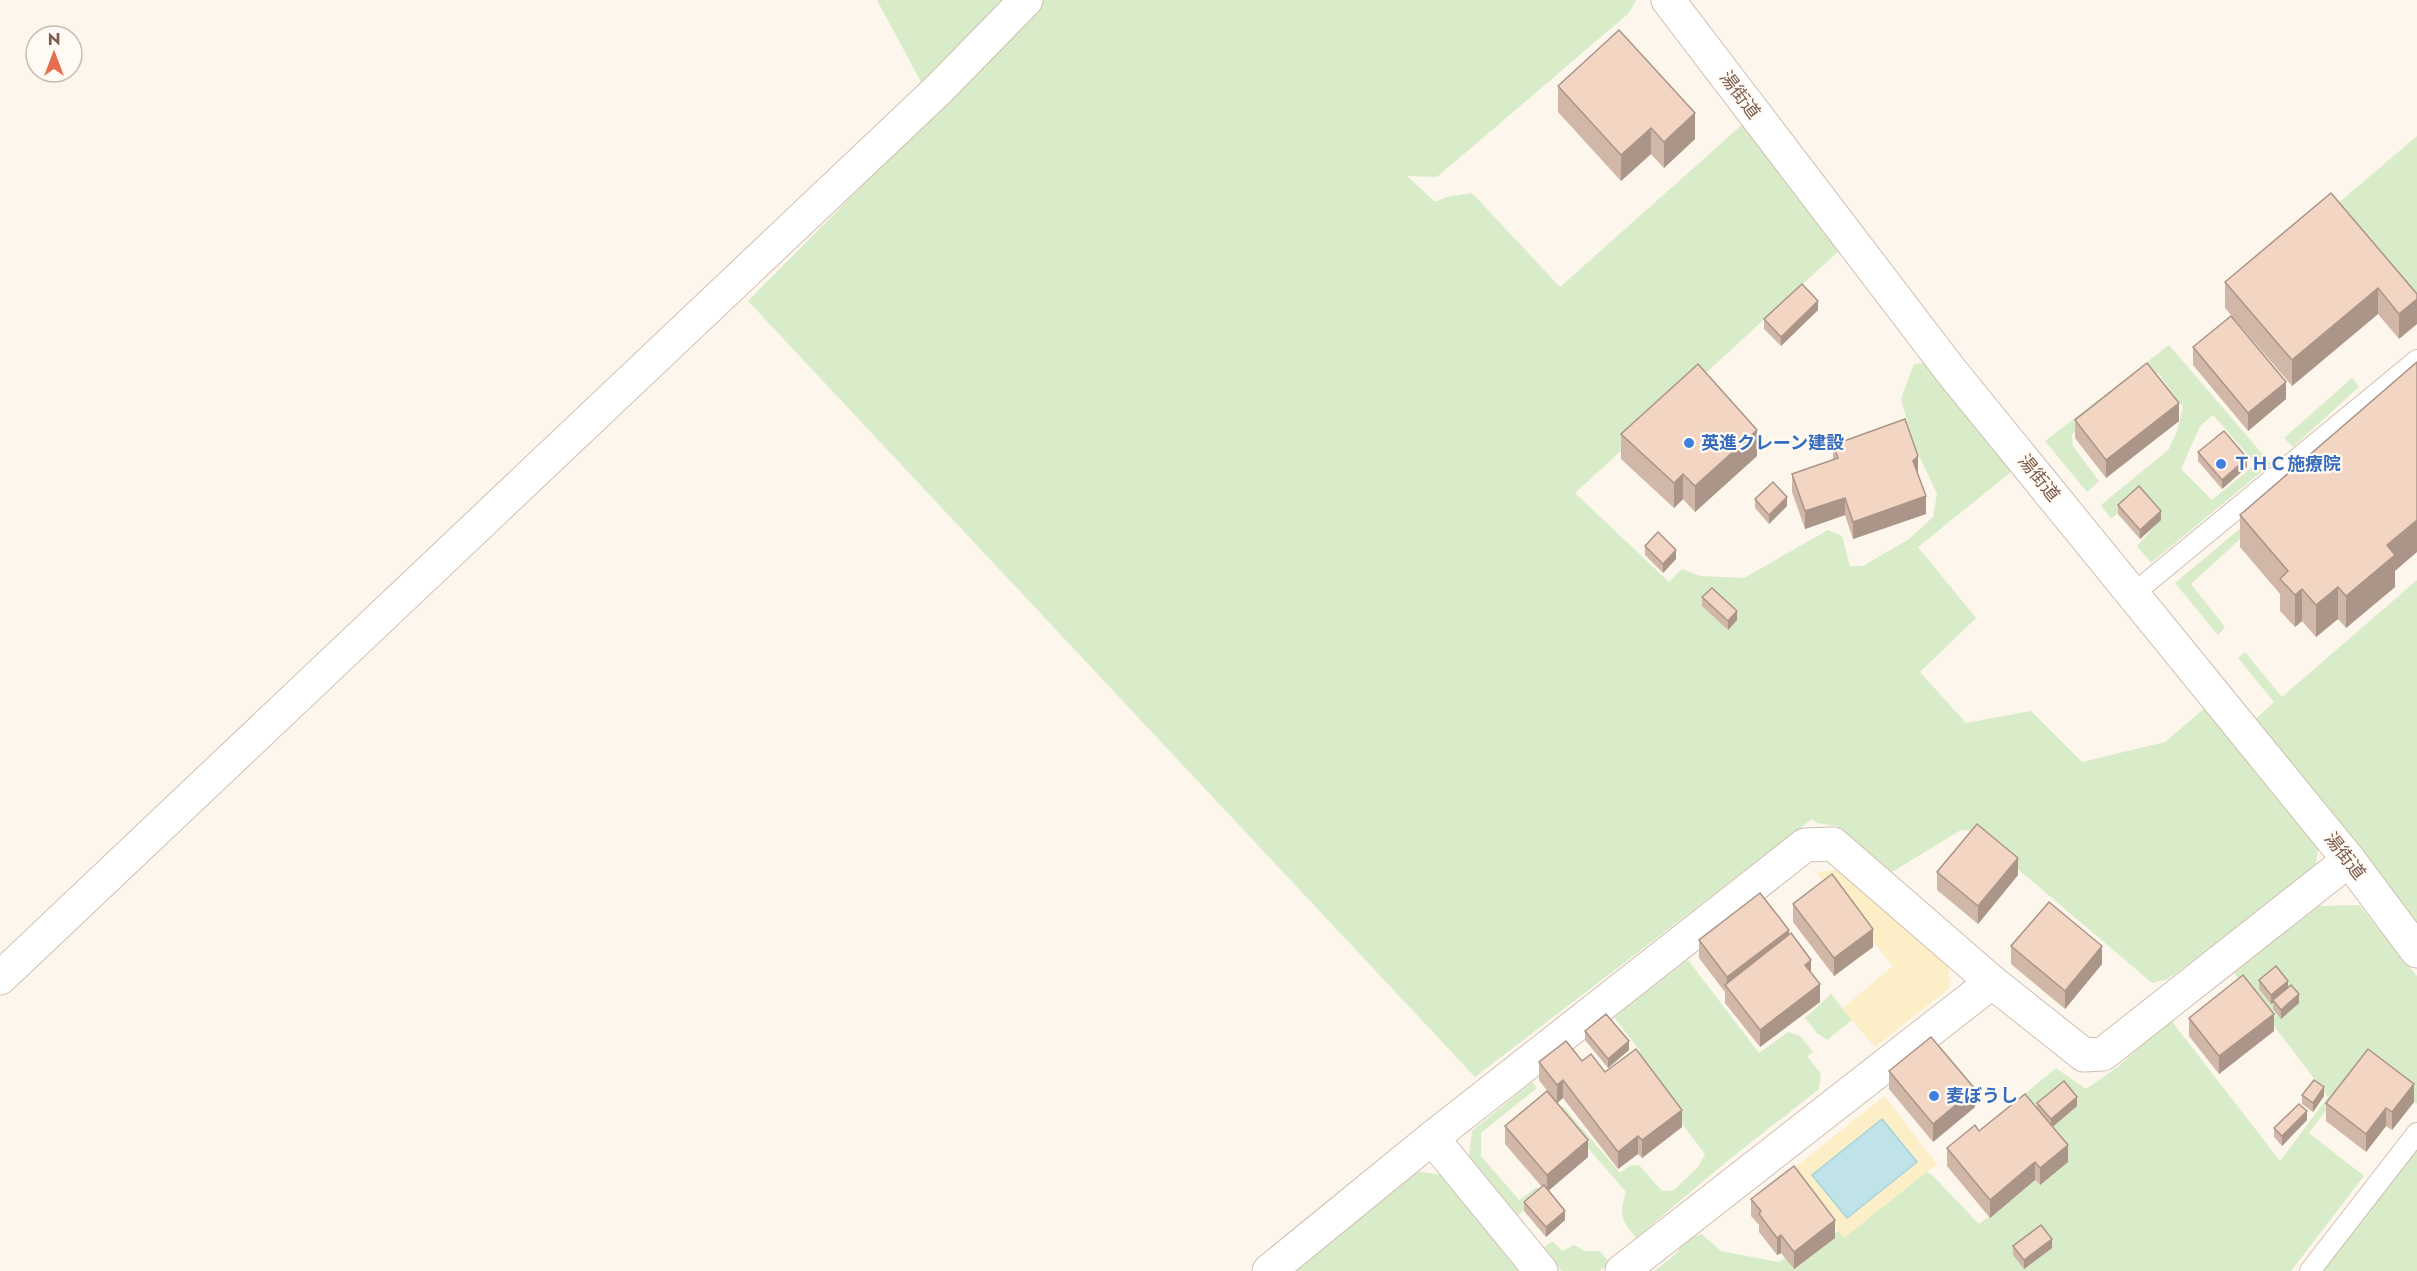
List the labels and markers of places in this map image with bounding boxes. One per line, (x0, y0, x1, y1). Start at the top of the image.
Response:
place label: 英進クレーン建設 (1701, 430, 1844, 456)
marker: 英進クレーン建設 (1682, 436, 1696, 450)
place label: ＴＨＣ施療院 (2233, 451, 2341, 477)
marker: ＴＨＣ施療院 (2214, 457, 2228, 471)
place label: 麦ぼうし (1946, 1083, 2018, 1109)
marker: 麦ぼうし (1927, 1089, 1941, 1103)

